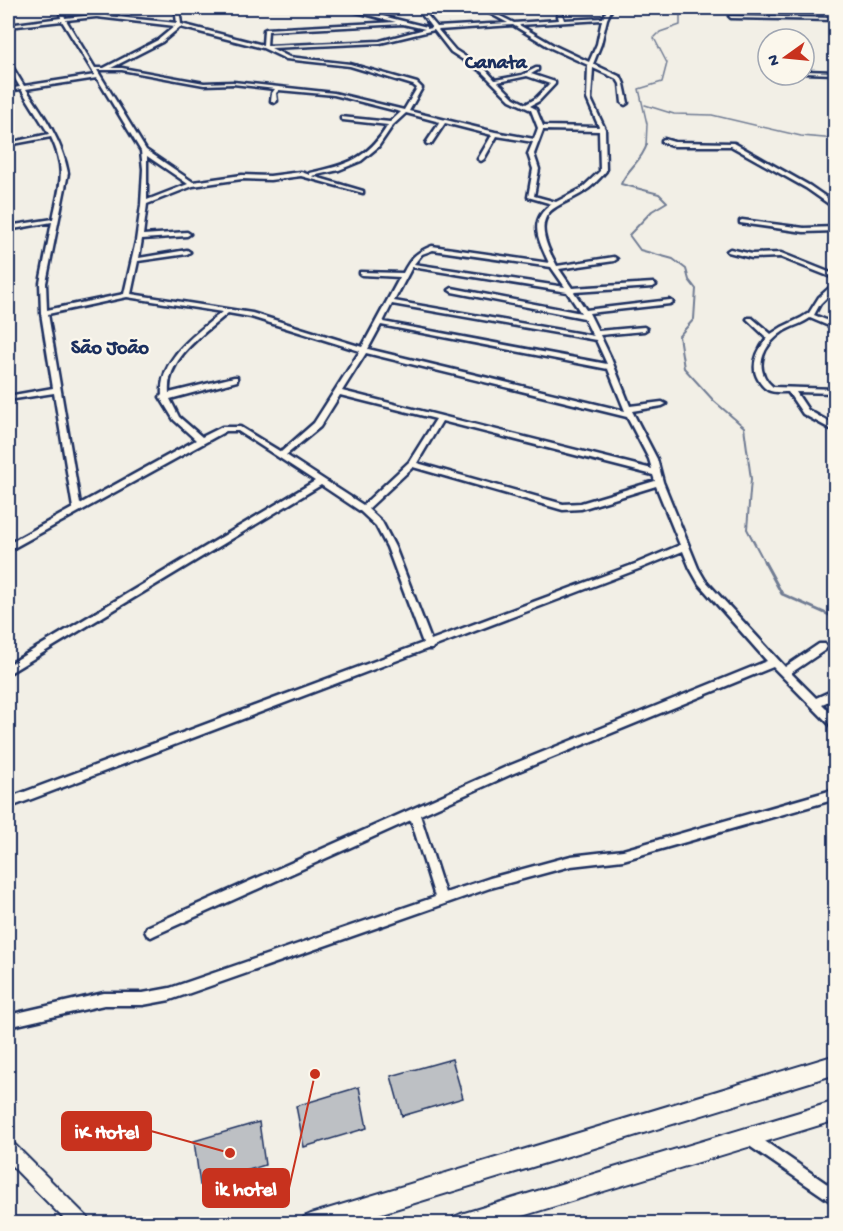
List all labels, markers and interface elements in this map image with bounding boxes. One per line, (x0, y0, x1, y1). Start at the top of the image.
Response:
north arrow (756, 27, 816, 87)
text: N (764, 52, 785, 67)
district label: Canata (464, 53, 528, 76)
district label: São João (71, 338, 150, 361)
callout: iK Hotel (62, 1112, 151, 1150)
text: iK Hotel (75, 1123, 140, 1146)
callout: ik hotel (203, 1169, 289, 1207)
text: ik hotel (215, 1180, 278, 1203)

